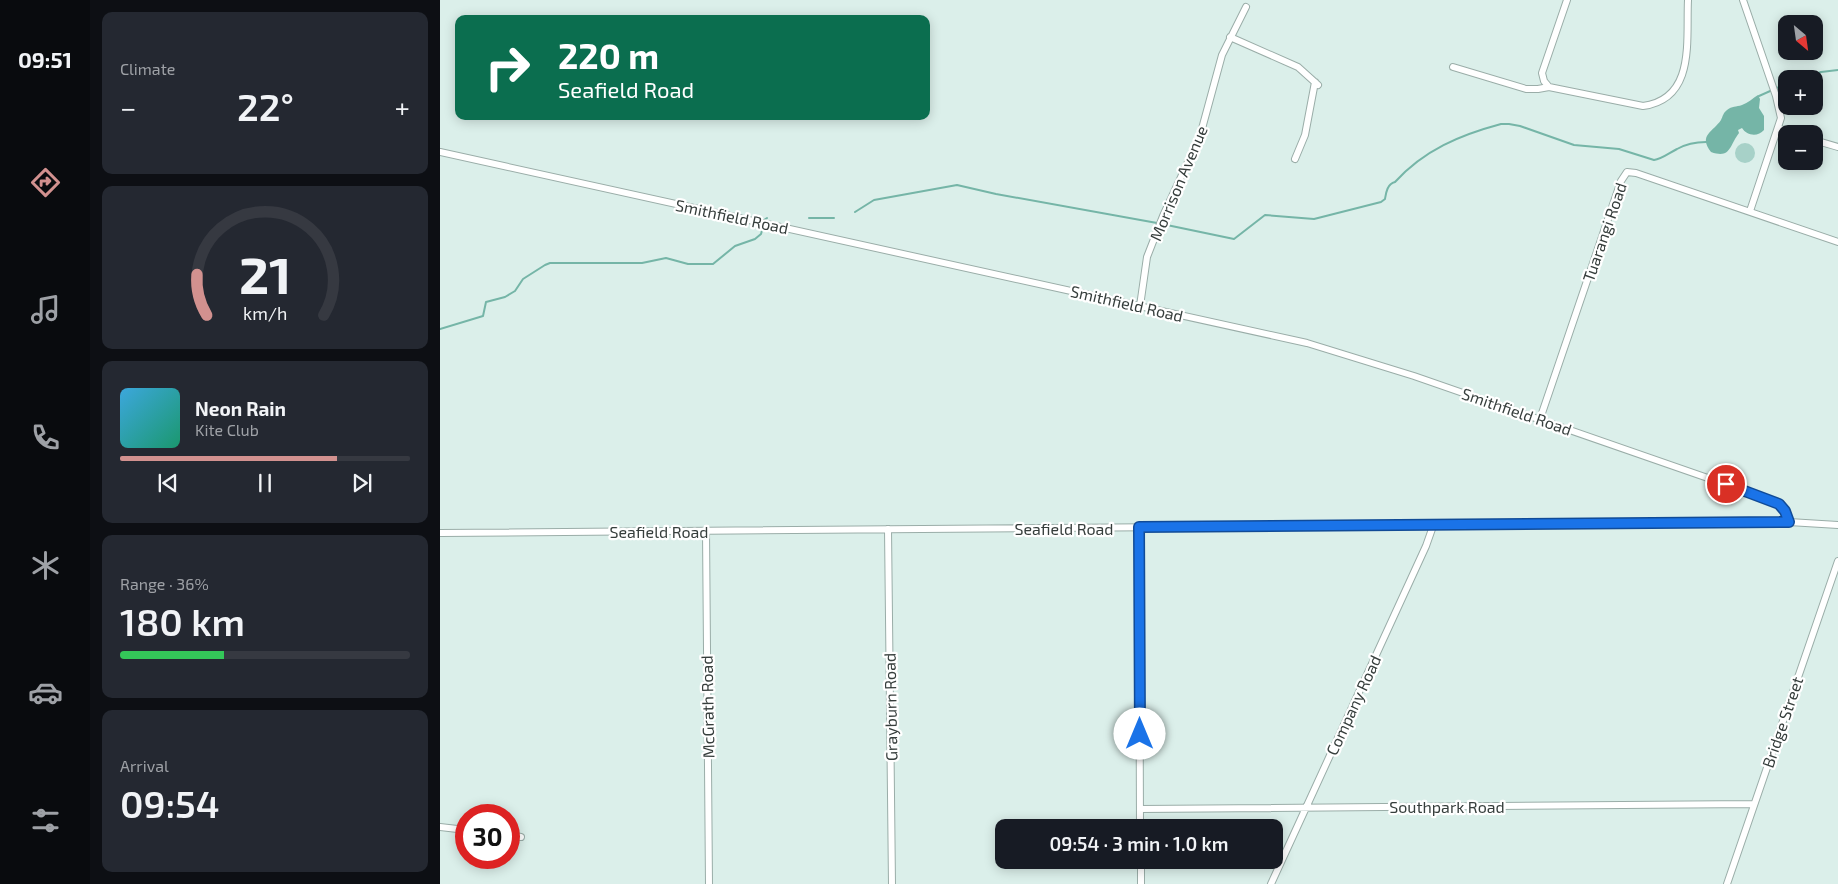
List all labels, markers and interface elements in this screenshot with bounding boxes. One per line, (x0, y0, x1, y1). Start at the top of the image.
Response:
north arrow (1778, 15, 1822, 60)
map controls (1778, 15, 1823, 170)
text: 220 m (558, 34, 659, 76)
icon: right (475, 35, 540, 100)
text: 09:51 (18, 46, 72, 72)
text: Climate (120, 59, 175, 78)
button: + (1778, 70, 1823, 115)
text: Seafield Road (558, 76, 694, 102)
text: 22° (237, 83, 294, 129)
text: − (120, 90, 136, 124)
text: + (395, 90, 410, 124)
street label: Morrison Avenue (1145, 123, 1211, 243)
button: − (1778, 125, 1823, 170)
icon: directions (28, 165, 63, 200)
street label: Tuarangi Road (1578, 180, 1630, 284)
street label: Smithfield Road (674, 195, 790, 237)
text: 21 (239, 242, 291, 304)
street label: Smithfield Road (1069, 281, 1185, 325)
icon: music (28, 292, 63, 327)
text: km/h (243, 302, 287, 324)
street label: Smithfield Road (1460, 383, 1574, 439)
text: Neon Rain (195, 397, 286, 420)
icon: phone (28, 420, 63, 455)
text: Kite Club (195, 420, 259, 439)
pin (1705, 463, 1747, 505)
icon: previous (154, 469, 182, 497)
icon: pause (251, 469, 279, 497)
icon: next (348, 469, 376, 497)
icon: arrive (1712, 470, 1740, 498)
street label: Seafield Road (1015, 519, 1113, 538)
street label: Seafield Road (610, 522, 708, 541)
icon: climate (28, 548, 63, 583)
text: Range · 36% (120, 574, 209, 593)
text: 180 km (120, 598, 245, 644)
street label: Company Road (1322, 652, 1384, 758)
street label: Grayburn Road (880, 653, 900, 761)
street label: McGrath Road (697, 655, 717, 759)
street label: Bridge Street (1758, 674, 1806, 770)
icon: car (28, 675, 63, 710)
position arrow (1113, 707, 1165, 759)
text: Arrival (120, 756, 169, 775)
text: 09:54 (120, 780, 220, 826)
street label: Southpark Road (1389, 797, 1505, 816)
icon: filters (28, 803, 63, 838)
speed limit sign: 30 (455, 804, 520, 869)
text: 09:54 · 3 min · 1.0 km (1050, 832, 1228, 855)

